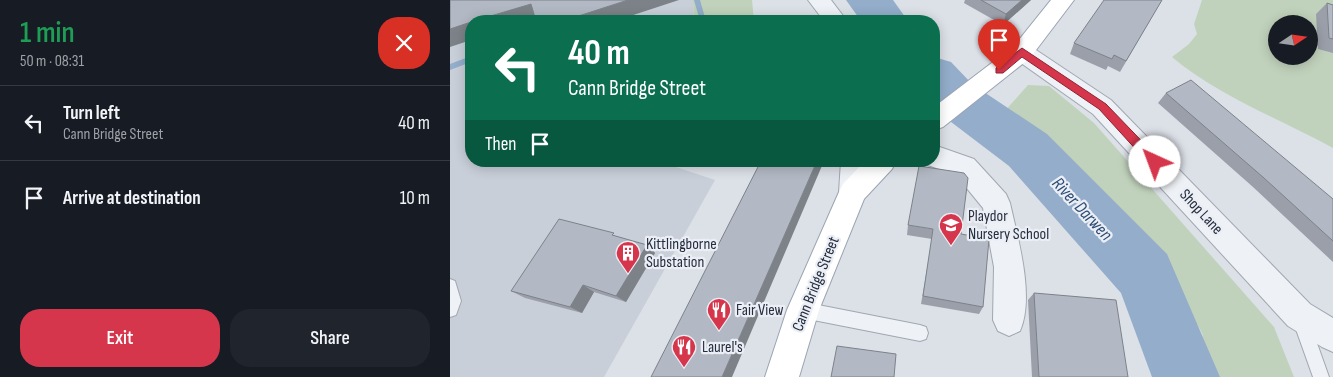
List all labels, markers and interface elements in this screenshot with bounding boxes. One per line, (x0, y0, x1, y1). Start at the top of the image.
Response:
text: 1 min (20, 15, 75, 51)
north arrow (1268, 15, 1318, 65)
map controls (1268, 15, 1318, 65)
button: close (378, 17, 430, 69)
pin (978, 19, 1020, 70)
icon: arrive (985, 26, 1013, 54)
text: 40 m (568, 32, 630, 75)
icon: left (485, 35, 550, 100)
text: 50 m · 08:31 (20, 52, 84, 71)
text: Cann Bridge Street (568, 75, 706, 102)
text: Turn left (63, 102, 120, 125)
icon: left (20, 109, 48, 137)
text: 40 m (398, 112, 430, 135)
text: Cann Bridge Street (63, 125, 163, 144)
icon: arrive (526, 130, 554, 158)
text: Then (485, 133, 516, 156)
position arrow (1128, 135, 1180, 187)
water label: River Darwen (1047, 173, 1117, 245)
icon: arrive (20, 184, 48, 212)
street label: Shop Lane (1175, 185, 1227, 239)
text: Arrive at destination (63, 187, 201, 210)
text: 10 m (400, 187, 430, 210)
place label: Playdor Nursery School (968, 207, 1049, 244)
school or university icon: Playdor Nursery School (938, 212, 964, 246)
street label: Cann Bridge Street (788, 234, 844, 334)
place label: Kittlingborne Substation (646, 235, 717, 272)
building icon: Kittlingborne Substation (615, 240, 641, 274)
restaurant icon: Fair View (706, 297, 732, 331)
place label: Fair View (736, 301, 784, 320)
button: Exit (20, 309, 220, 367)
button: Share (230, 309, 430, 367)
restaurant icon: Laurel's (671, 334, 697, 368)
place label: Laurel's (702, 338, 743, 357)

